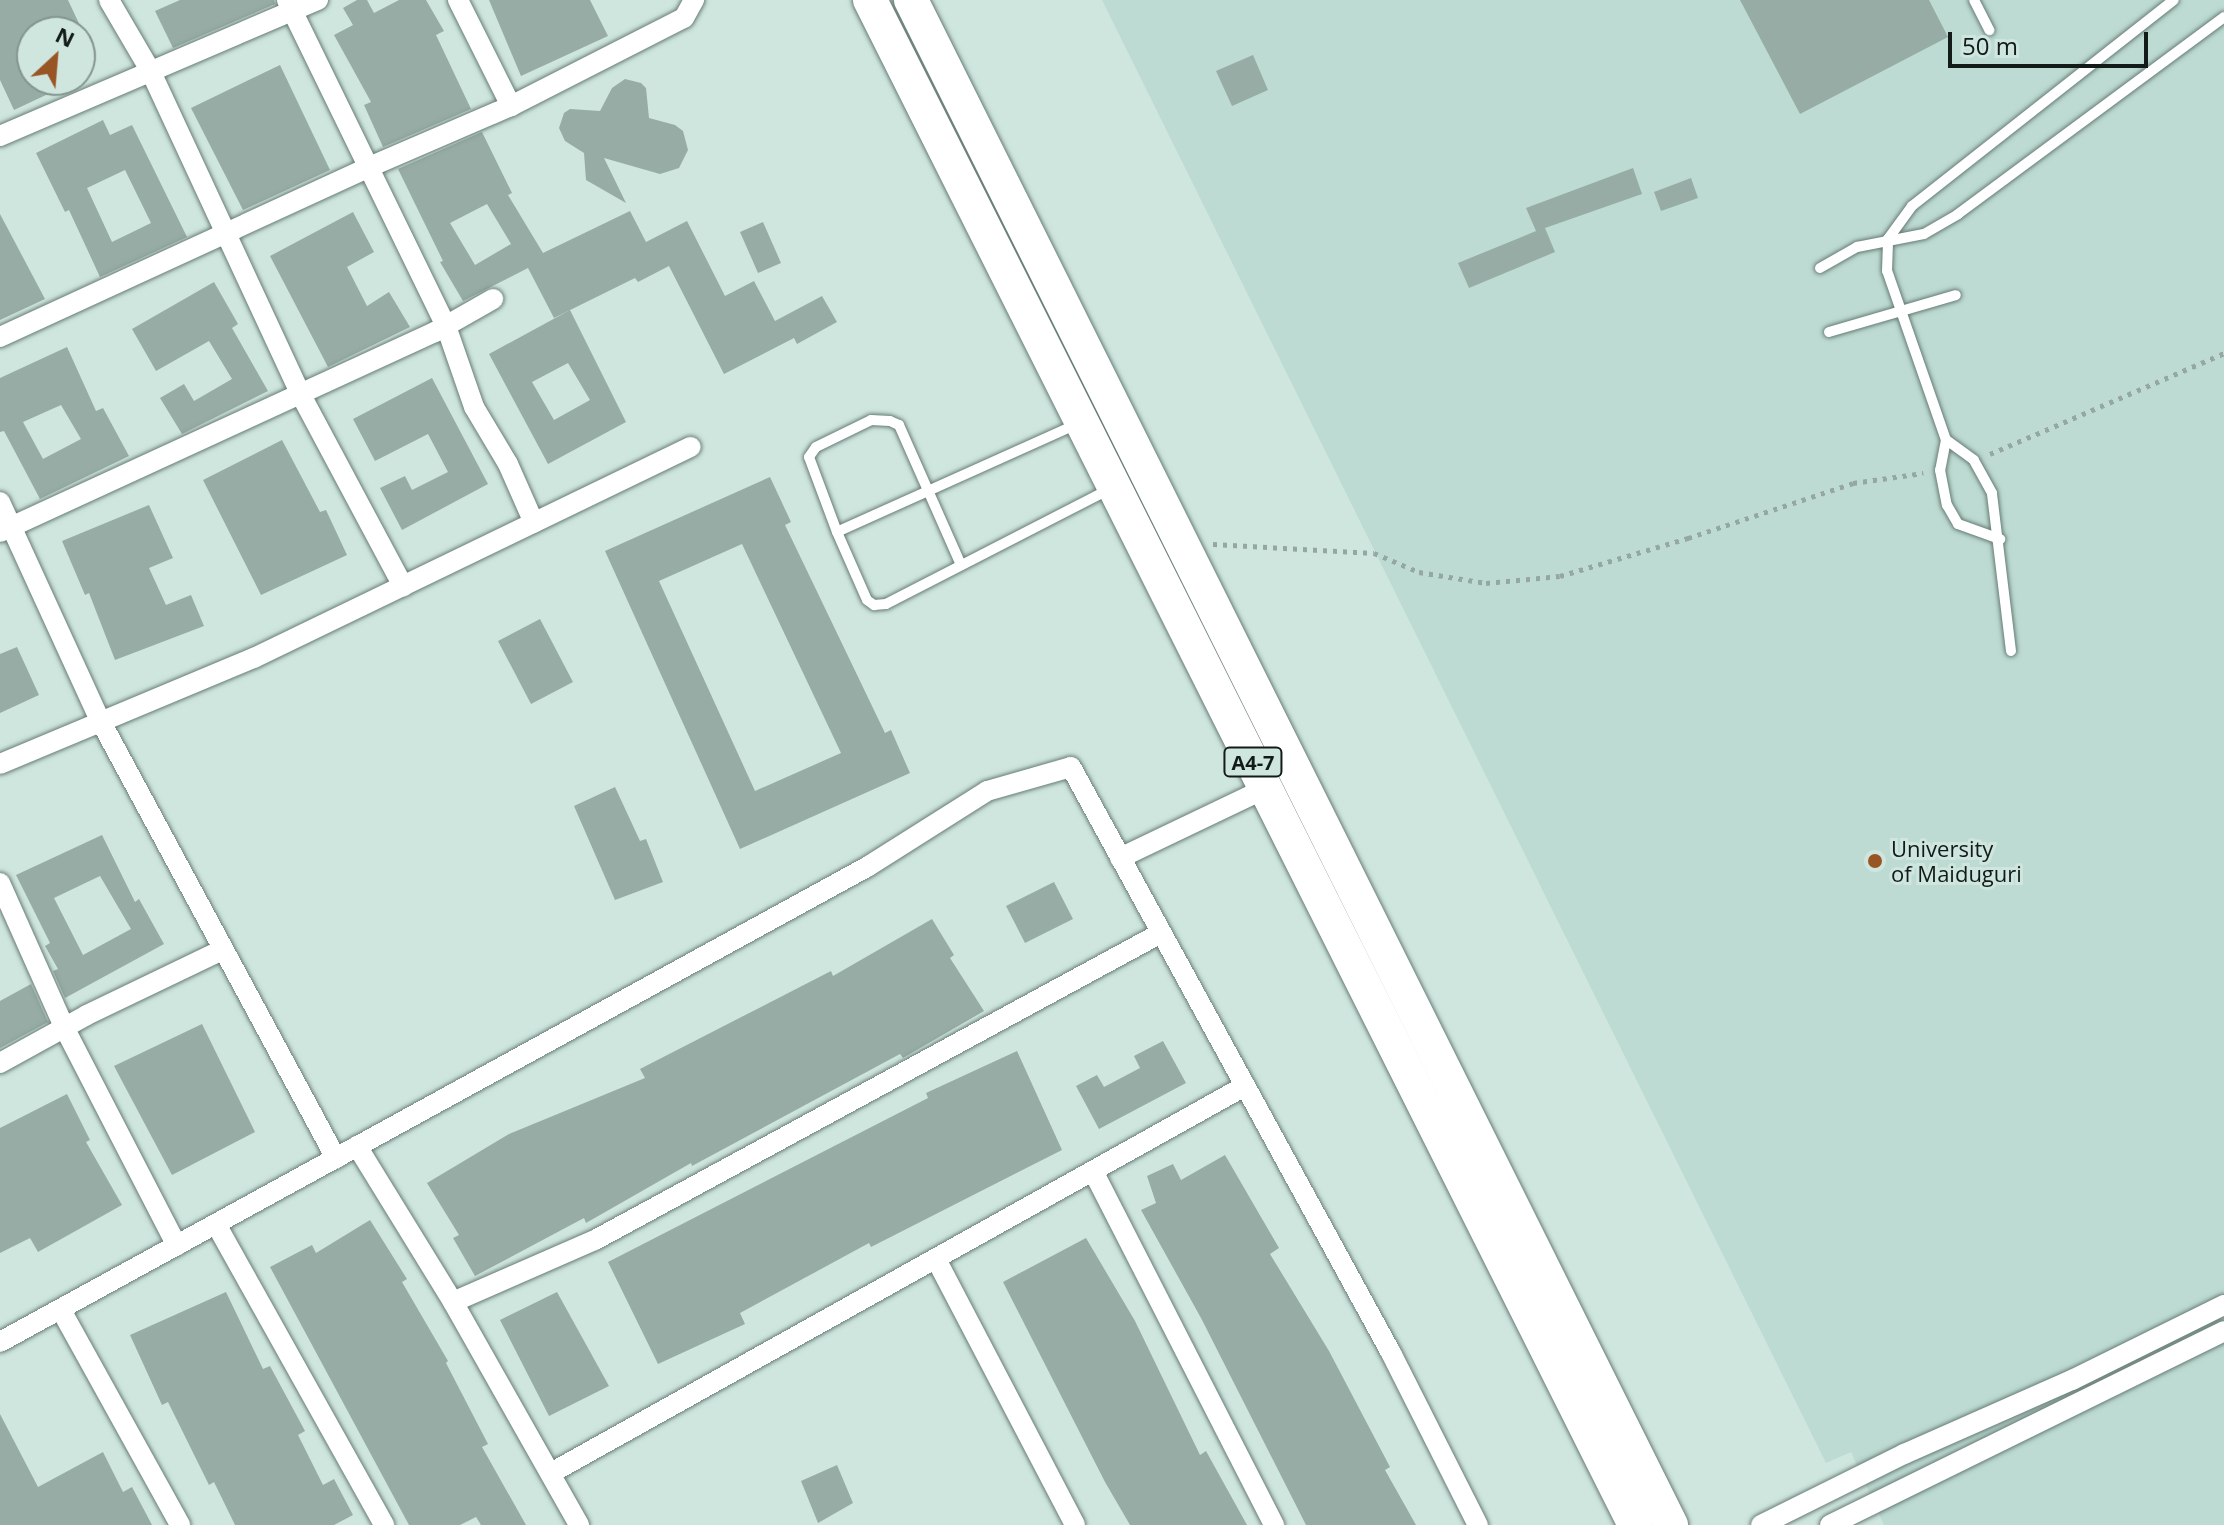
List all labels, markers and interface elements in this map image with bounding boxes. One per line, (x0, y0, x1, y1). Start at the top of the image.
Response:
north arrow (16, 16, 96, 96)
scale bar (1952, 16, 2152, 66)
text: N (51, 19, 80, 54)
text: 50 m (1962, 29, 2018, 62)
road number: A4-7 (1223, 746, 1283, 778)
place label: University of Maiduguri (1891, 835, 2022, 886)
marker: University of Maiduguri (1866, 852, 1884, 870)

